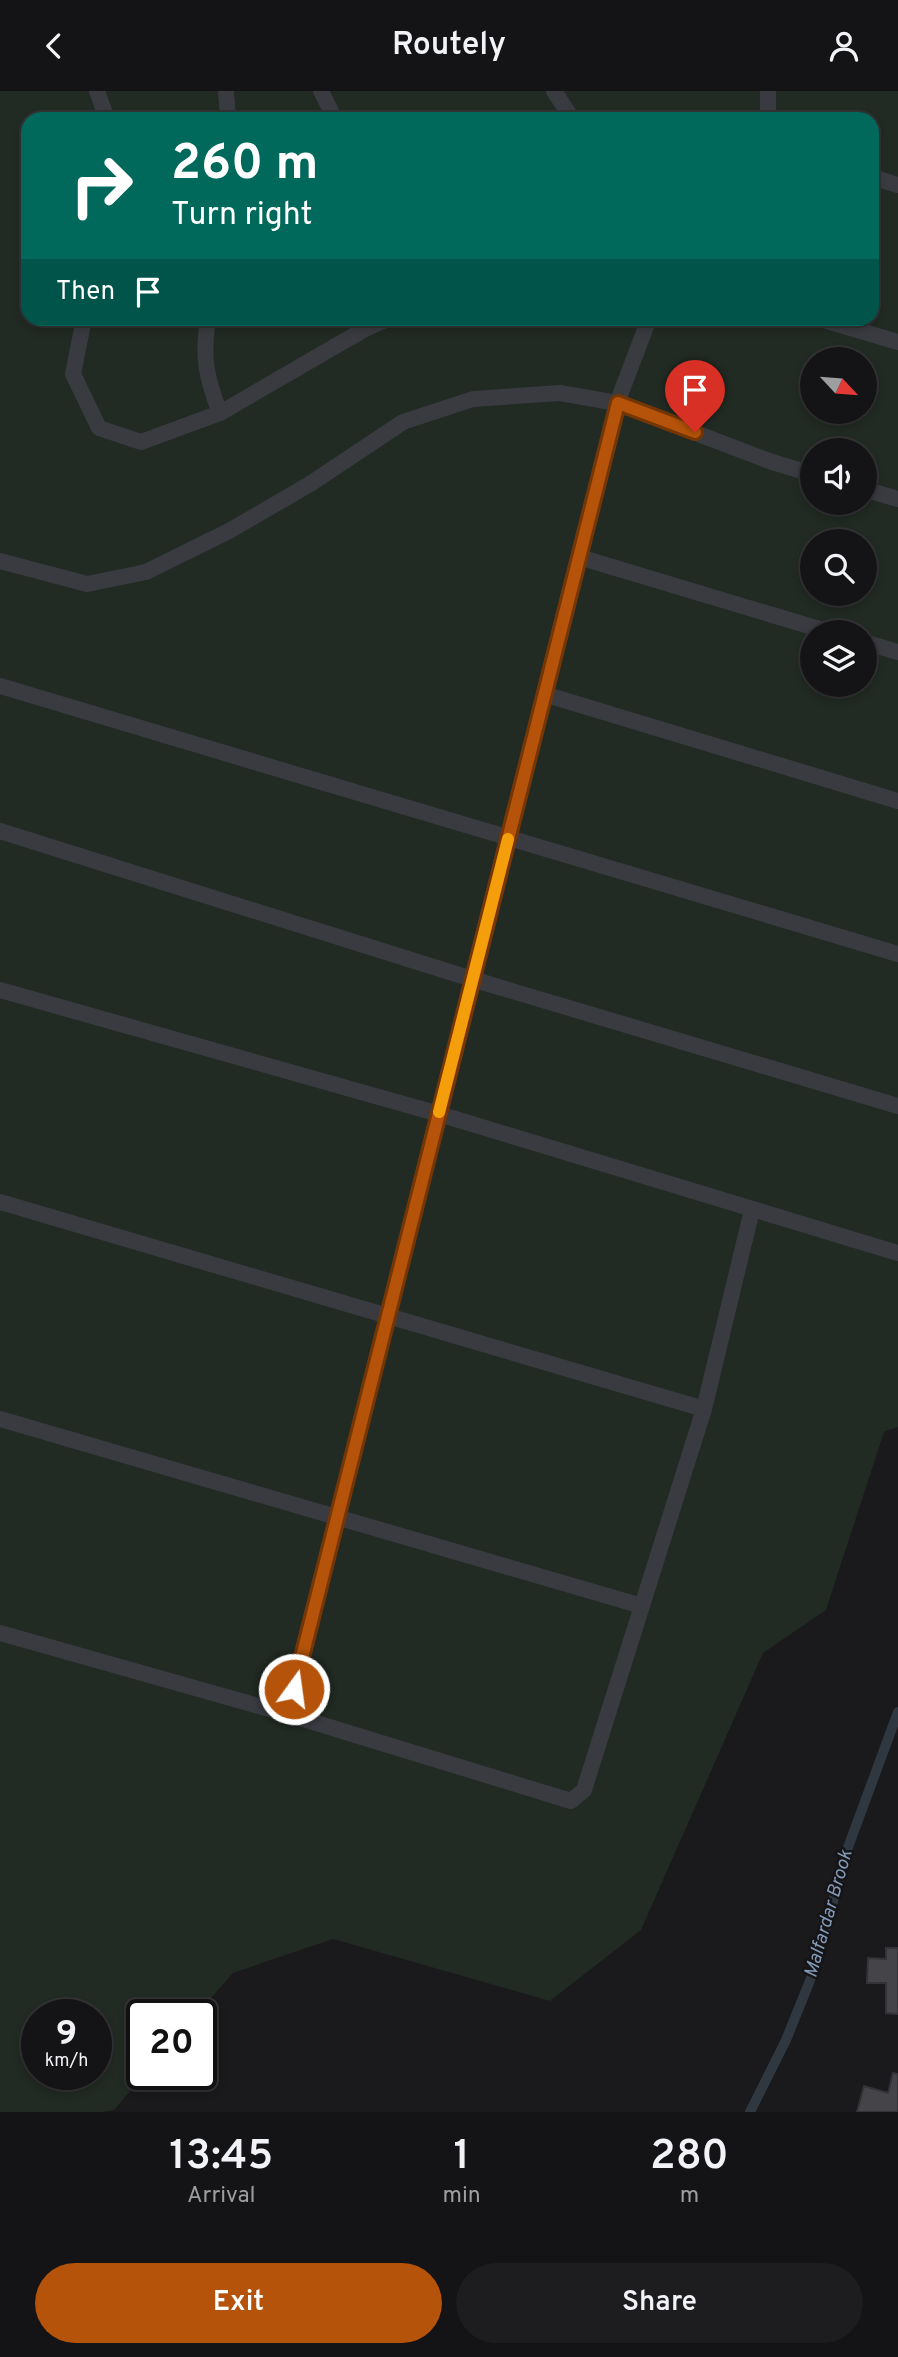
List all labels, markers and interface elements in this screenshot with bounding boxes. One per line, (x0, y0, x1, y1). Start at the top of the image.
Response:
text: Routely (392, 26, 506, 66)
icon: back (35, 27, 73, 65)
icon: person (825, 27, 863, 65)
text: 260 m (171, 135, 318, 197)
icon: right (56, 140, 147, 231)
text: Turn right (171, 196, 313, 236)
icon: arrive (129, 273, 167, 311)
text: Then (56, 276, 115, 309)
north arrow (800, 347, 877, 423)
map controls (800, 347, 877, 697)
pin (665, 360, 725, 432)
icon: arrive (676, 371, 714, 409)
button: sound (800, 438, 877, 515)
button: search (800, 529, 877, 606)
button: layers (800, 620, 877, 697)
position arrow (257, 1652, 331, 1726)
water label: Malfardar Brook (799, 1847, 859, 1981)
speed limit sign: 20 (126, 1999, 217, 2090)
text: 9 (56, 2013, 77, 2057)
text: km/h (45, 2050, 88, 2073)
text: 13:45 (169, 2131, 273, 2184)
text: 1 (453, 2131, 470, 2184)
text: 280 (650, 2131, 729, 2184)
text: Arrival (187, 2182, 256, 2211)
text: min (443, 2182, 481, 2211)
text: m (680, 2182, 699, 2211)
button: Exit (35, 2263, 442, 2343)
button: Share (456, 2263, 863, 2343)

